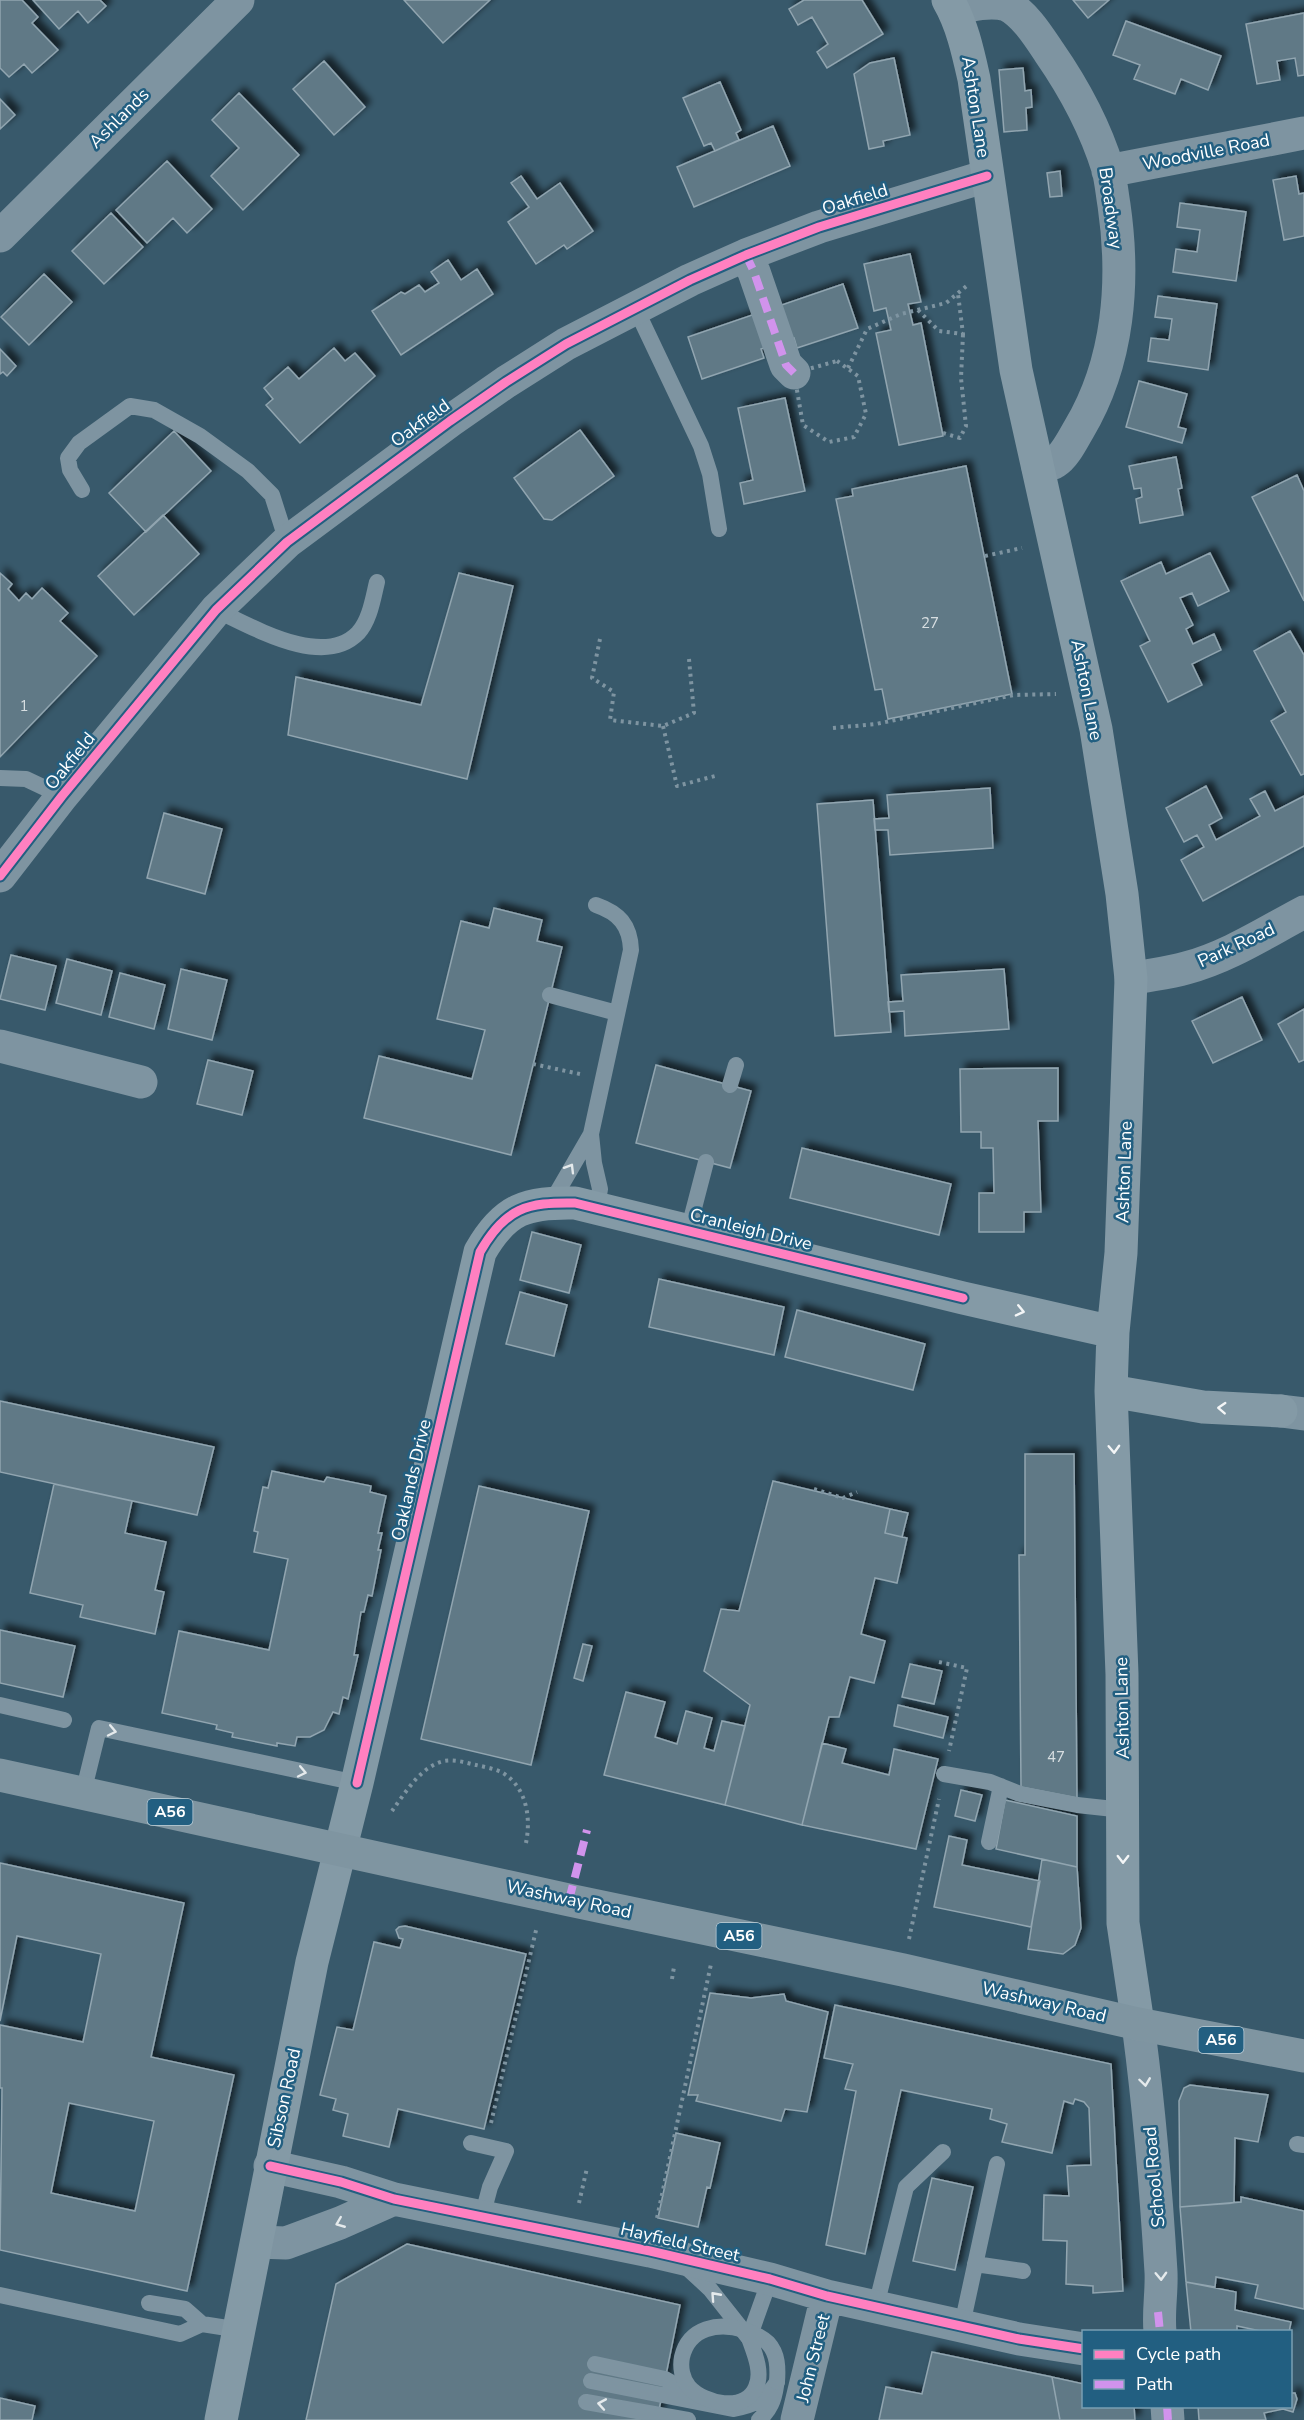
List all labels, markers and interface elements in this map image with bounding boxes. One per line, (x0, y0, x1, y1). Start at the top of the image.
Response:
street label: Ashton Lane (956, 55, 996, 159)
street label: Ashlands (84, 83, 154, 153)
street label: Woodville Road (1140, 128, 1272, 176)
street label: Broadway (1093, 166, 1129, 251)
street label: Oakfield (819, 178, 891, 220)
street label: Oakfield (386, 393, 454, 453)
house number: 27 (921, 613, 939, 633)
street label: Ashton Lane (1065, 638, 1109, 742)
house number: 1 (19, 696, 29, 716)
street label: Oakfield (39, 727, 101, 795)
street label: Park Road (1194, 917, 1278, 973)
street label: Ashton Lane (1110, 1121, 1138, 1223)
one-way arrow (563, 1164, 575, 1174)
street label: Cranleigh Drive (687, 1202, 815, 1256)
one-way arrow (1015, 1304, 1025, 1317)
one-way arrow (1218, 1401, 1227, 1414)
street label: Oaklands Drive (385, 1417, 437, 1543)
one-way arrow (1107, 1445, 1120, 1454)
street label: Ashton Lane (1109, 1657, 1135, 1759)
one-way arrow (106, 1723, 116, 1736)
house number: 47 (1047, 1747, 1065, 1767)
one-way arrow (297, 1764, 307, 1777)
road number: A56 (148, 1799, 192, 1825)
one-way arrow (1117, 1854, 1129, 1863)
street label: Washway Road (504, 1874, 634, 1924)
road number: A56 (716, 1923, 762, 1949)
street label: Washway Road (979, 1976, 1109, 2028)
road number: A56 (1198, 2027, 1244, 2053)
street label: Sibson Road (262, 2046, 306, 2150)
one-way arrow (1139, 2077, 1151, 2086)
street label: School Road (1138, 2125, 1170, 2229)
one-way arrow (336, 2216, 347, 2228)
street label: Hayfield Street (618, 2217, 743, 2268)
one-way arrow (1155, 2271, 1167, 2280)
one-way arrow (711, 2292, 722, 2303)
street label: John Street (790, 2311, 836, 2406)
legend (1082, 2330, 1292, 2408)
text: Cycle path (1136, 2342, 1221, 2366)
text: Path (1136, 2372, 1173, 2396)
one-way arrow (597, 2398, 607, 2411)

